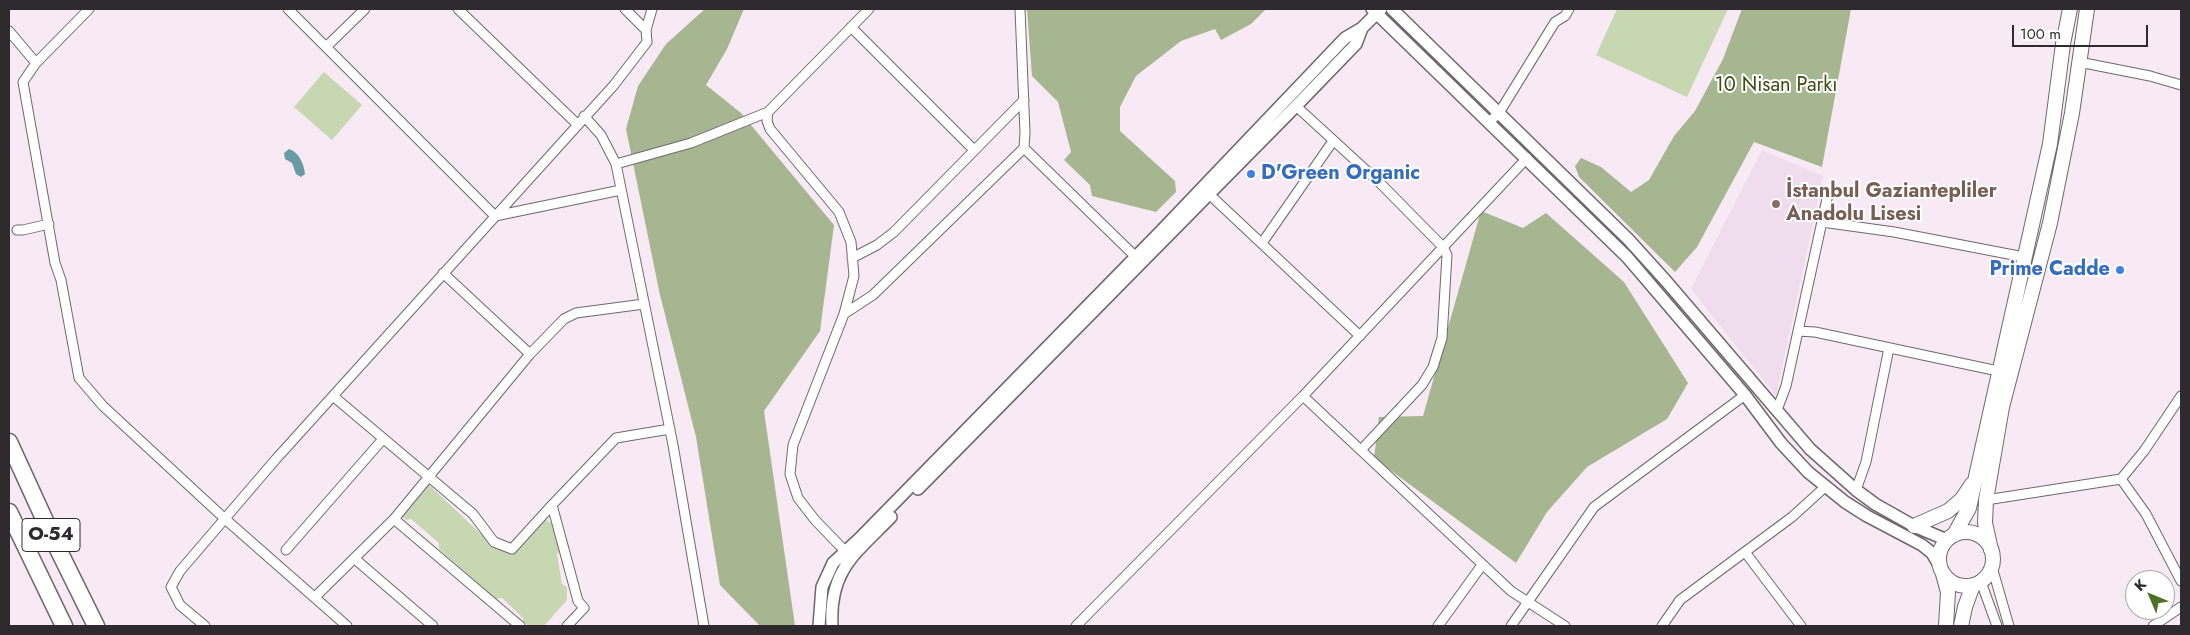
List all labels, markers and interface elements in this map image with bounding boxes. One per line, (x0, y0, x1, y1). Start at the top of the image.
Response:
scale bar (2015, 15, 2151, 47)
text: 100 m (2020, 23, 2061, 45)
park label: 10 Nisan Parkı (1715, 74, 1837, 98)
place label: D'Green Organic (1261, 162, 1420, 186)
marker: D'Green Organic (1245, 168, 1257, 180)
place label: İstanbul Gaziantepliler Anadolu Lisesi (1786, 180, 1997, 227)
marker: İstanbul Gaziantepliler Anadolu Lisesi (1770, 198, 1782, 210)
place label: Prime Cadde (1989, 258, 2110, 282)
marker: Prime Cadde (2114, 264, 2126, 276)
road number: O-54 (22, 518, 80, 552)
north arrow (2125, 570, 2175, 620)
text: K (2130, 575, 2151, 596)

